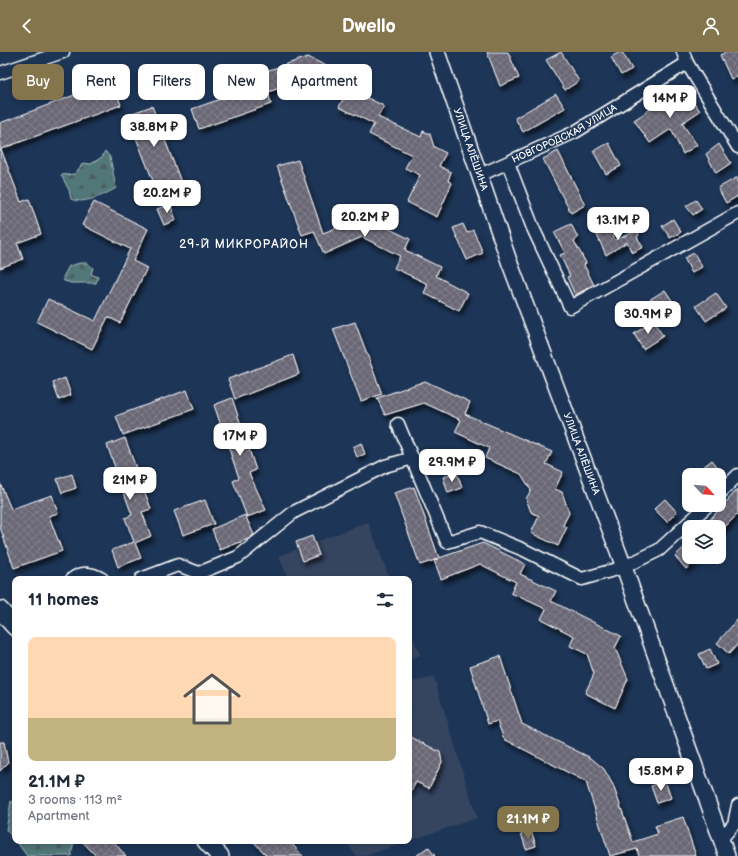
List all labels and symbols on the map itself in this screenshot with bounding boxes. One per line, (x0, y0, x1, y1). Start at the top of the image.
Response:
pin: 14M ₽ (642, 85, 698, 119)
street label: НОВГОРОДСКАЯ УЛИЦА (510, 101, 620, 166)
street label: УЛИЦА АЛЁШИНА (451, 107, 491, 193)
pin: 38.8M ₽ (117, 114, 191, 148)
pin: 20.2M ₽ (130, 180, 204, 214)
pin: 20.2M ₽ (328, 204, 402, 238)
pin: 13.1M ₽ (581, 207, 655, 241)
district label: 29-Й МИКРОРАЙОН (179, 237, 309, 252)
pin: 30.9M ₽ (611, 301, 685, 335)
street label: УЛИЦА АЛЁШИНА (561, 411, 603, 497)
pin: 17M ₽ (212, 423, 268, 457)
pin: 29.9M ₽ (415, 449, 489, 483)
pin: 21M ₽ (102, 467, 158, 501)
north arrow (682, 468, 726, 512)
pin: 15.8M ₽ (624, 758, 698, 792)
pin: 21.1M ₽ (491, 806, 565, 840)

